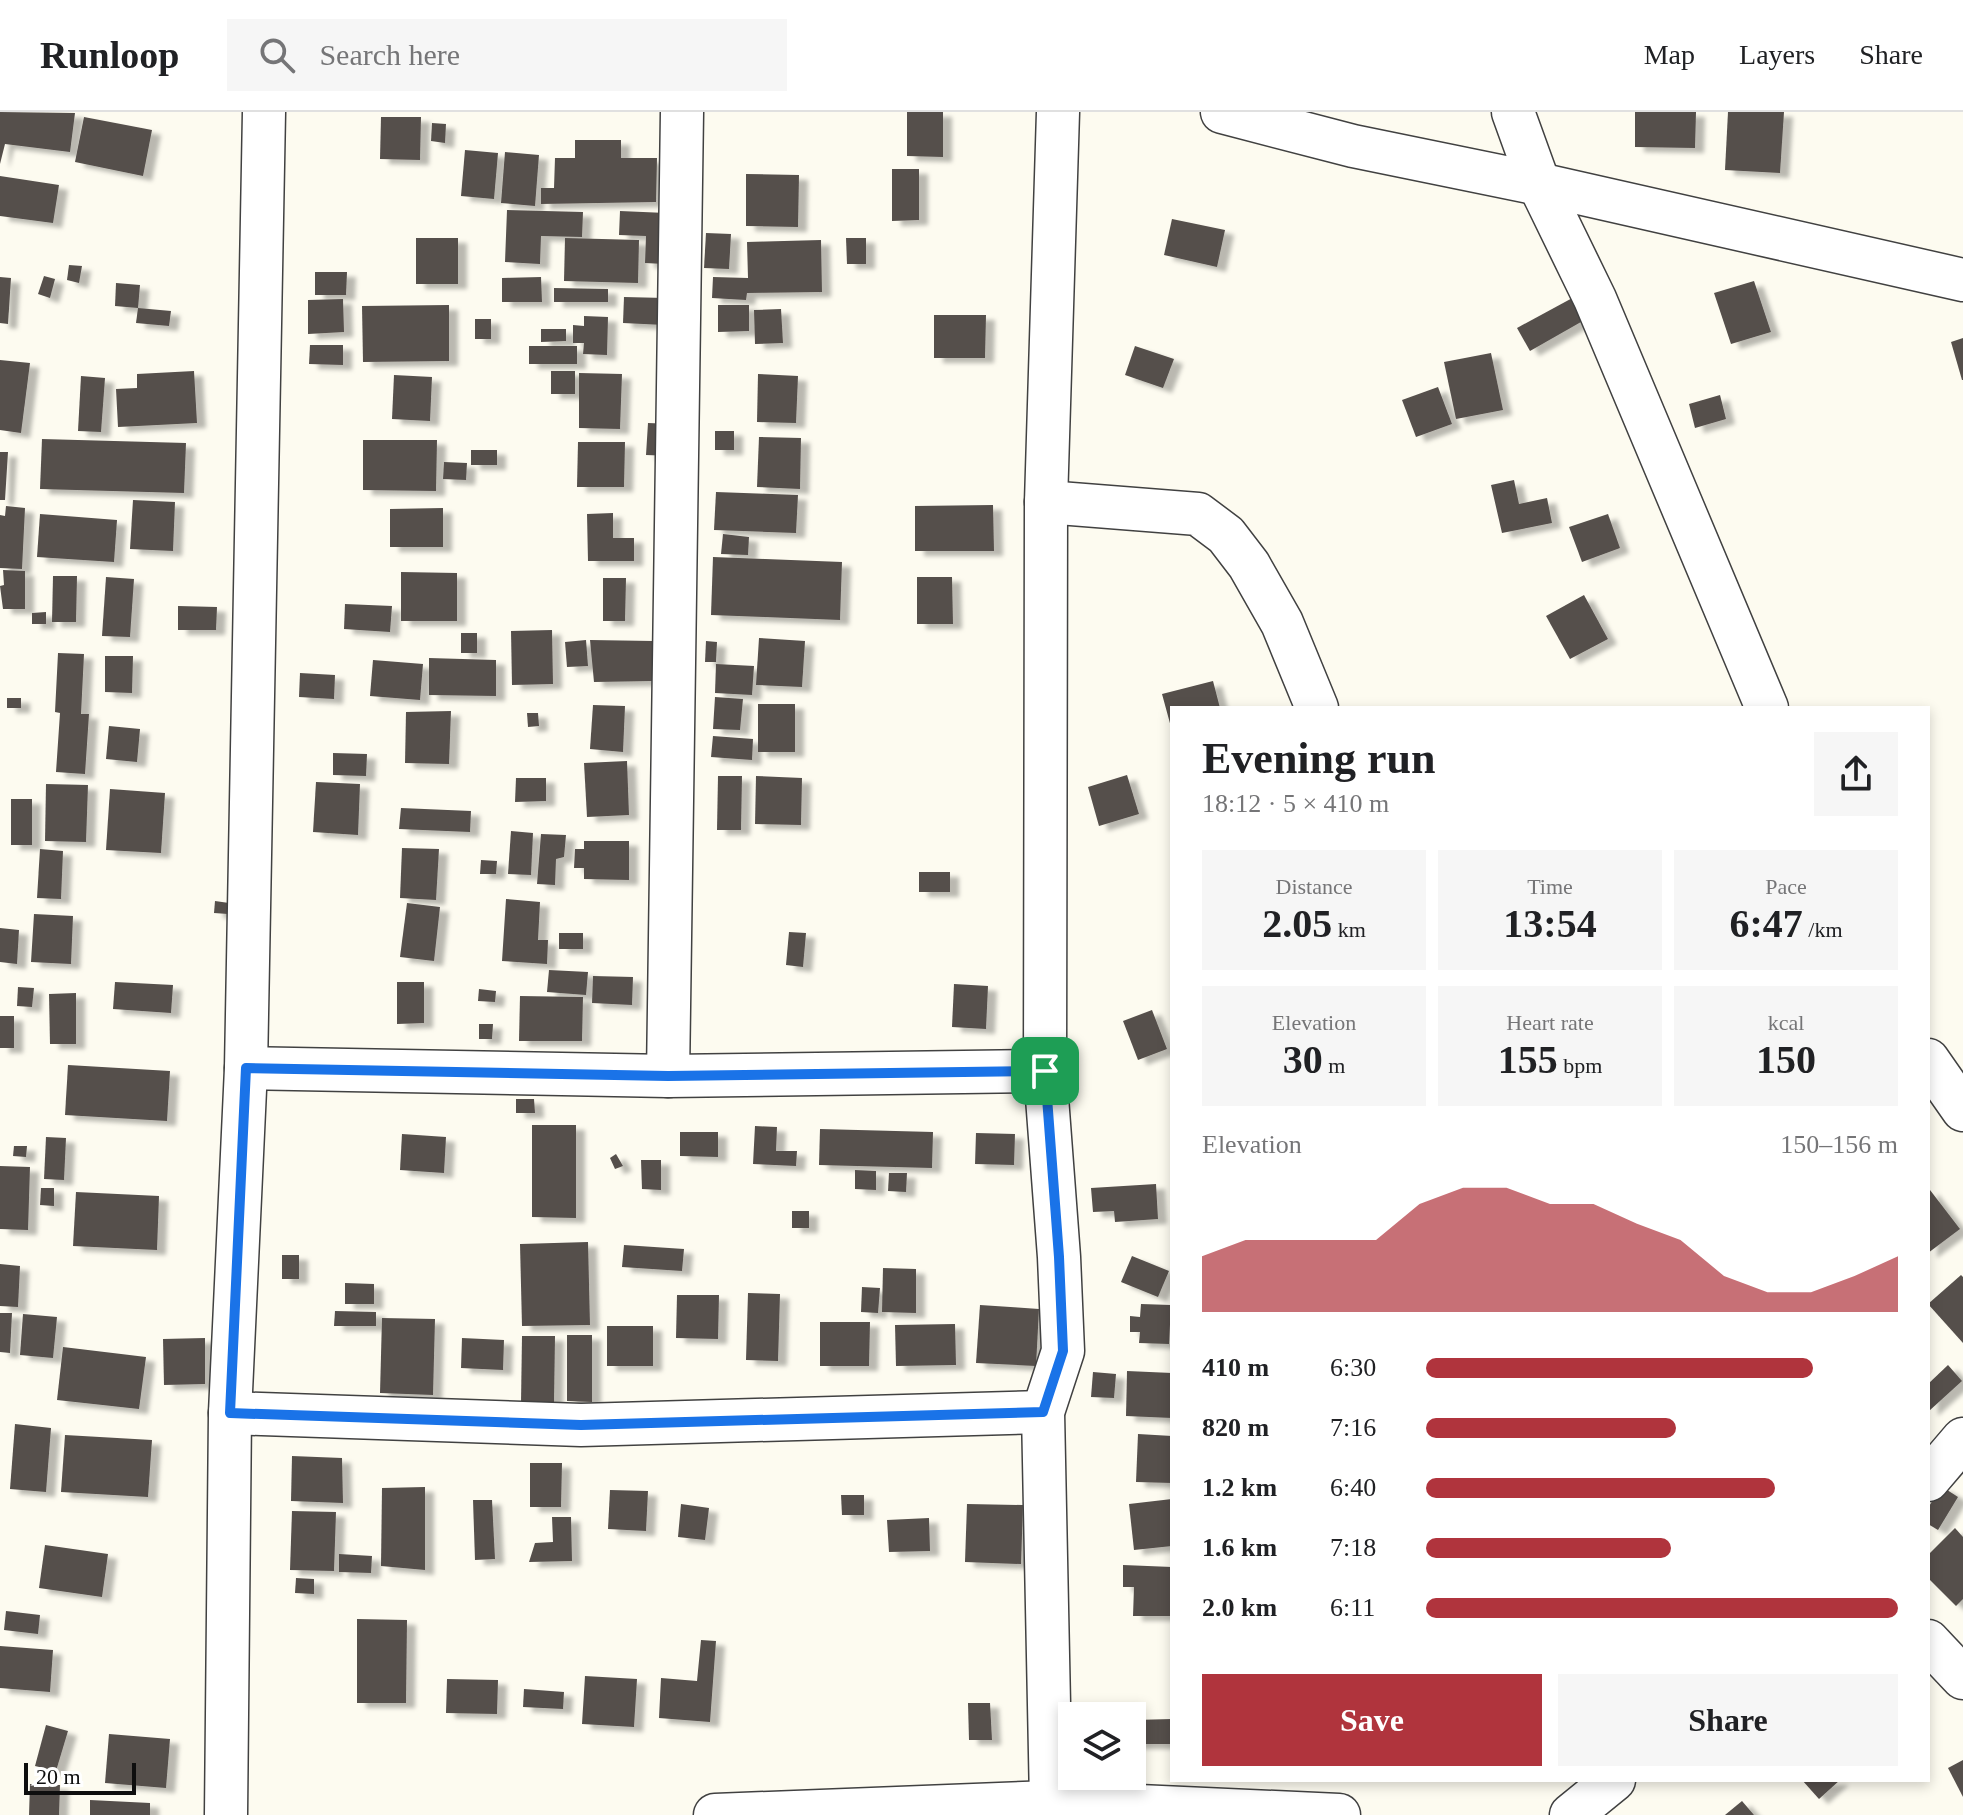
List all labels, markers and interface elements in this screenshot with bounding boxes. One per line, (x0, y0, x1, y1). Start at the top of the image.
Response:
search box (227, 19, 787, 91)
icon: search (255, 33, 299, 77)
text: Runloop (40, 34, 179, 76)
text: Search here (319, 38, 460, 71)
text: Map (1644, 39, 1695, 70)
text: Layers (1739, 39, 1815, 70)
text: Share (1859, 39, 1923, 70)
button: share (1814, 732, 1898, 816)
text: Evening run (1202, 734, 1436, 783)
text: 18:12 · 5 × 410 m (1202, 789, 1389, 818)
text: Distance (1276, 874, 1352, 899)
text: Time (1527, 874, 1573, 899)
text: Pace (1765, 874, 1807, 899)
text: 2.05 (1262, 901, 1332, 946)
text: 13:54 (1503, 901, 1597, 946)
text: 6:47 (1729, 901, 1803, 946)
text: km (1332, 917, 1366, 942)
text: /km (1803, 917, 1843, 942)
text: Elevation (1272, 1010, 1356, 1035)
text: Heart rate (1506, 1010, 1594, 1035)
text: kcal (1768, 1010, 1804, 1035)
pin (1011, 1037, 1079, 1105)
text: 30 (1283, 1037, 1323, 1082)
text: 155 (1498, 1037, 1558, 1082)
text: 150 (1756, 1037, 1816, 1082)
icon: arrive (1023, 1049, 1067, 1093)
text: m (1323, 1053, 1345, 1078)
text: bpm (1558, 1053, 1602, 1078)
text: Elevation (1202, 1130, 1302, 1159)
text: 150–156 m (1780, 1130, 1898, 1159)
text: 410 m (1202, 1353, 1269, 1382)
text: 6:30 (1330, 1353, 1376, 1382)
text: 820 m (1202, 1413, 1269, 1442)
text: 7:16 (1330, 1413, 1376, 1442)
text: 1.2 km (1202, 1473, 1277, 1502)
text: 6:40 (1330, 1473, 1376, 1502)
text: 1.6 km (1202, 1533, 1277, 1562)
text: 7:18 (1330, 1533, 1376, 1562)
text: 2.0 km (1202, 1593, 1277, 1622)
text: 6:11 (1330, 1593, 1375, 1622)
button: Save (1202, 1674, 1542, 1766)
button: Share (1558, 1674, 1898, 1766)
map controls (1058, 1702, 1146, 1790)
button: layers (1058, 1702, 1146, 1790)
scale bar (24, 1759, 136, 1795)
text: 20 m (36, 1764, 81, 1789)

